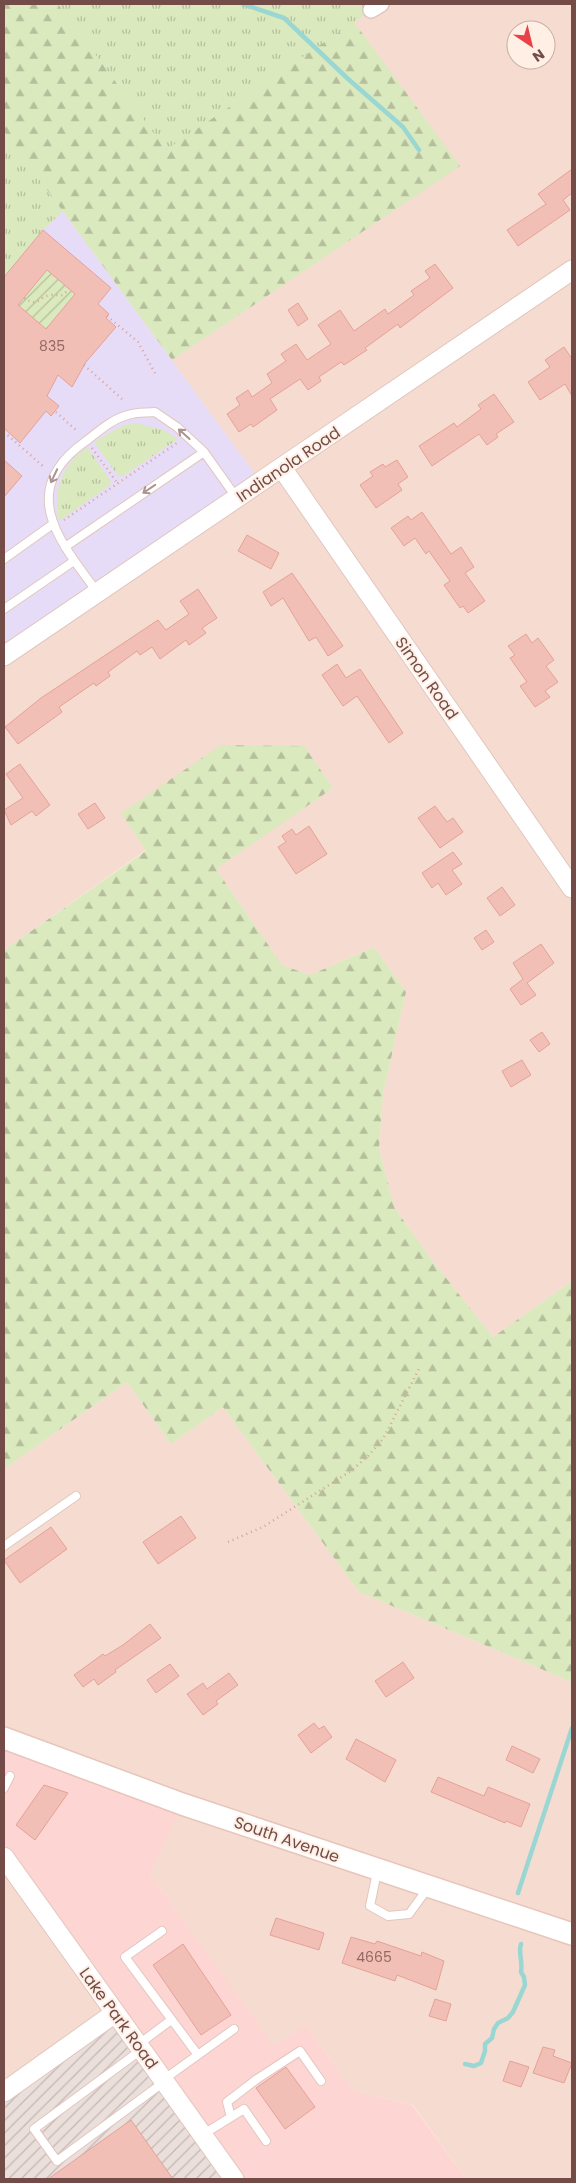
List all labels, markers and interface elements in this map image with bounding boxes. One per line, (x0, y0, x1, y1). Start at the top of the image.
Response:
north arrow (506, 20, 556, 70)
text: N (528, 44, 549, 67)
house number: 835 (39, 336, 65, 356)
street label: Indianola Road (232, 421, 345, 508)
one-way arrow (178, 428, 191, 440)
one-way arrow (49, 469, 59, 484)
one-way arrow (143, 484, 157, 494)
street label: Simon Road (390, 632, 464, 724)
street label: South Avenue (231, 1811, 343, 1868)
house number: 4665 (356, 1947, 392, 1967)
street label: Lake Park Road (74, 1963, 163, 2074)

